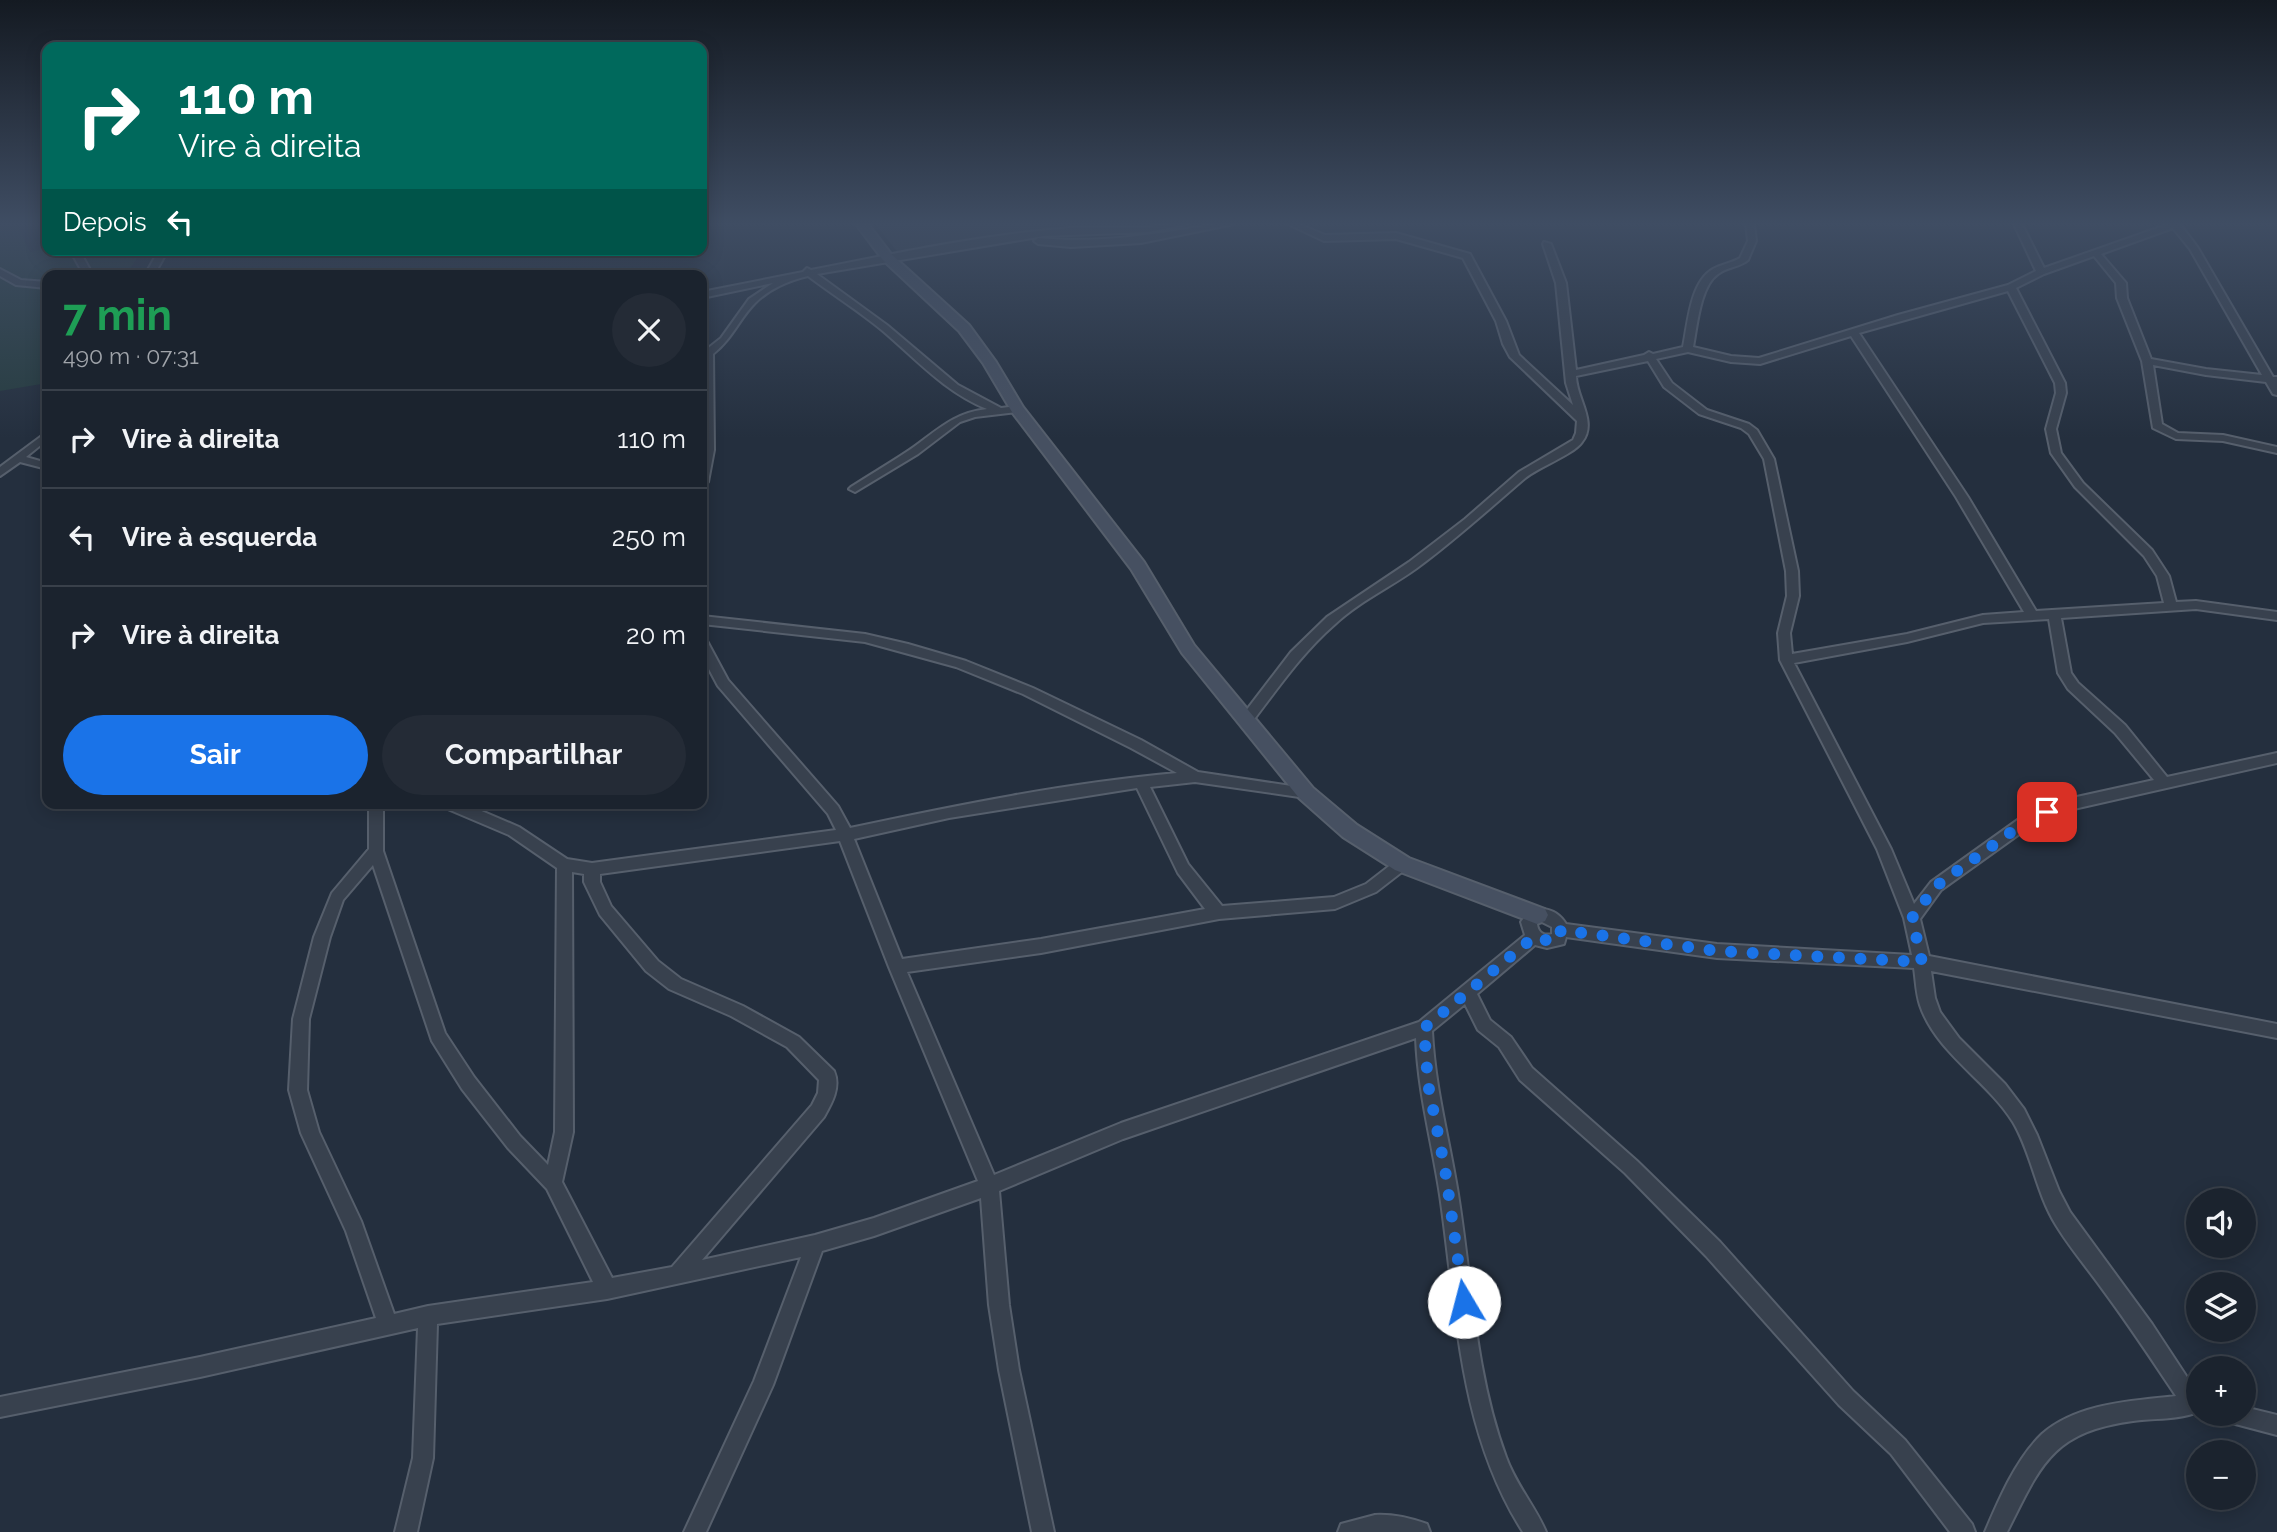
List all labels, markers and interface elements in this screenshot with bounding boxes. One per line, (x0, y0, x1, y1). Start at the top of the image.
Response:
text: 110 m (178, 68, 314, 125)
icon: right (63, 70, 154, 161)
text: Vire à direita (178, 127, 361, 164)
icon: left (161, 203, 199, 241)
text: Depois (63, 207, 147, 237)
text: 7 min (63, 291, 172, 340)
button: close (612, 293, 686, 367)
text: 490 m · 07:31 (63, 342, 199, 369)
icon: right (63, 420, 101, 458)
text: Vire à direita (122, 424, 279, 454)
text: 110 m (617, 424, 686, 454)
icon: left (63, 518, 101, 556)
text: Vire à esquerda (122, 522, 317, 552)
text: 250 m (612, 522, 686, 552)
icon: right (63, 616, 101, 654)
text: Vire à direita (122, 620, 279, 650)
text: 20 m (626, 620, 686, 650)
button: Sair (63, 715, 368, 795)
button: Compartilhar (382, 715, 686, 795)
pin (2017, 782, 2077, 842)
icon: arrive (2028, 793, 2066, 831)
map controls (2186, 1188, 2256, 1510)
button: sound (2186, 1188, 2256, 1258)
position arrow (1427, 1265, 1501, 1339)
button: layers (2186, 1272, 2256, 1342)
button: + (2186, 1356, 2256, 1426)
button: − (2186, 1440, 2256, 1510)

